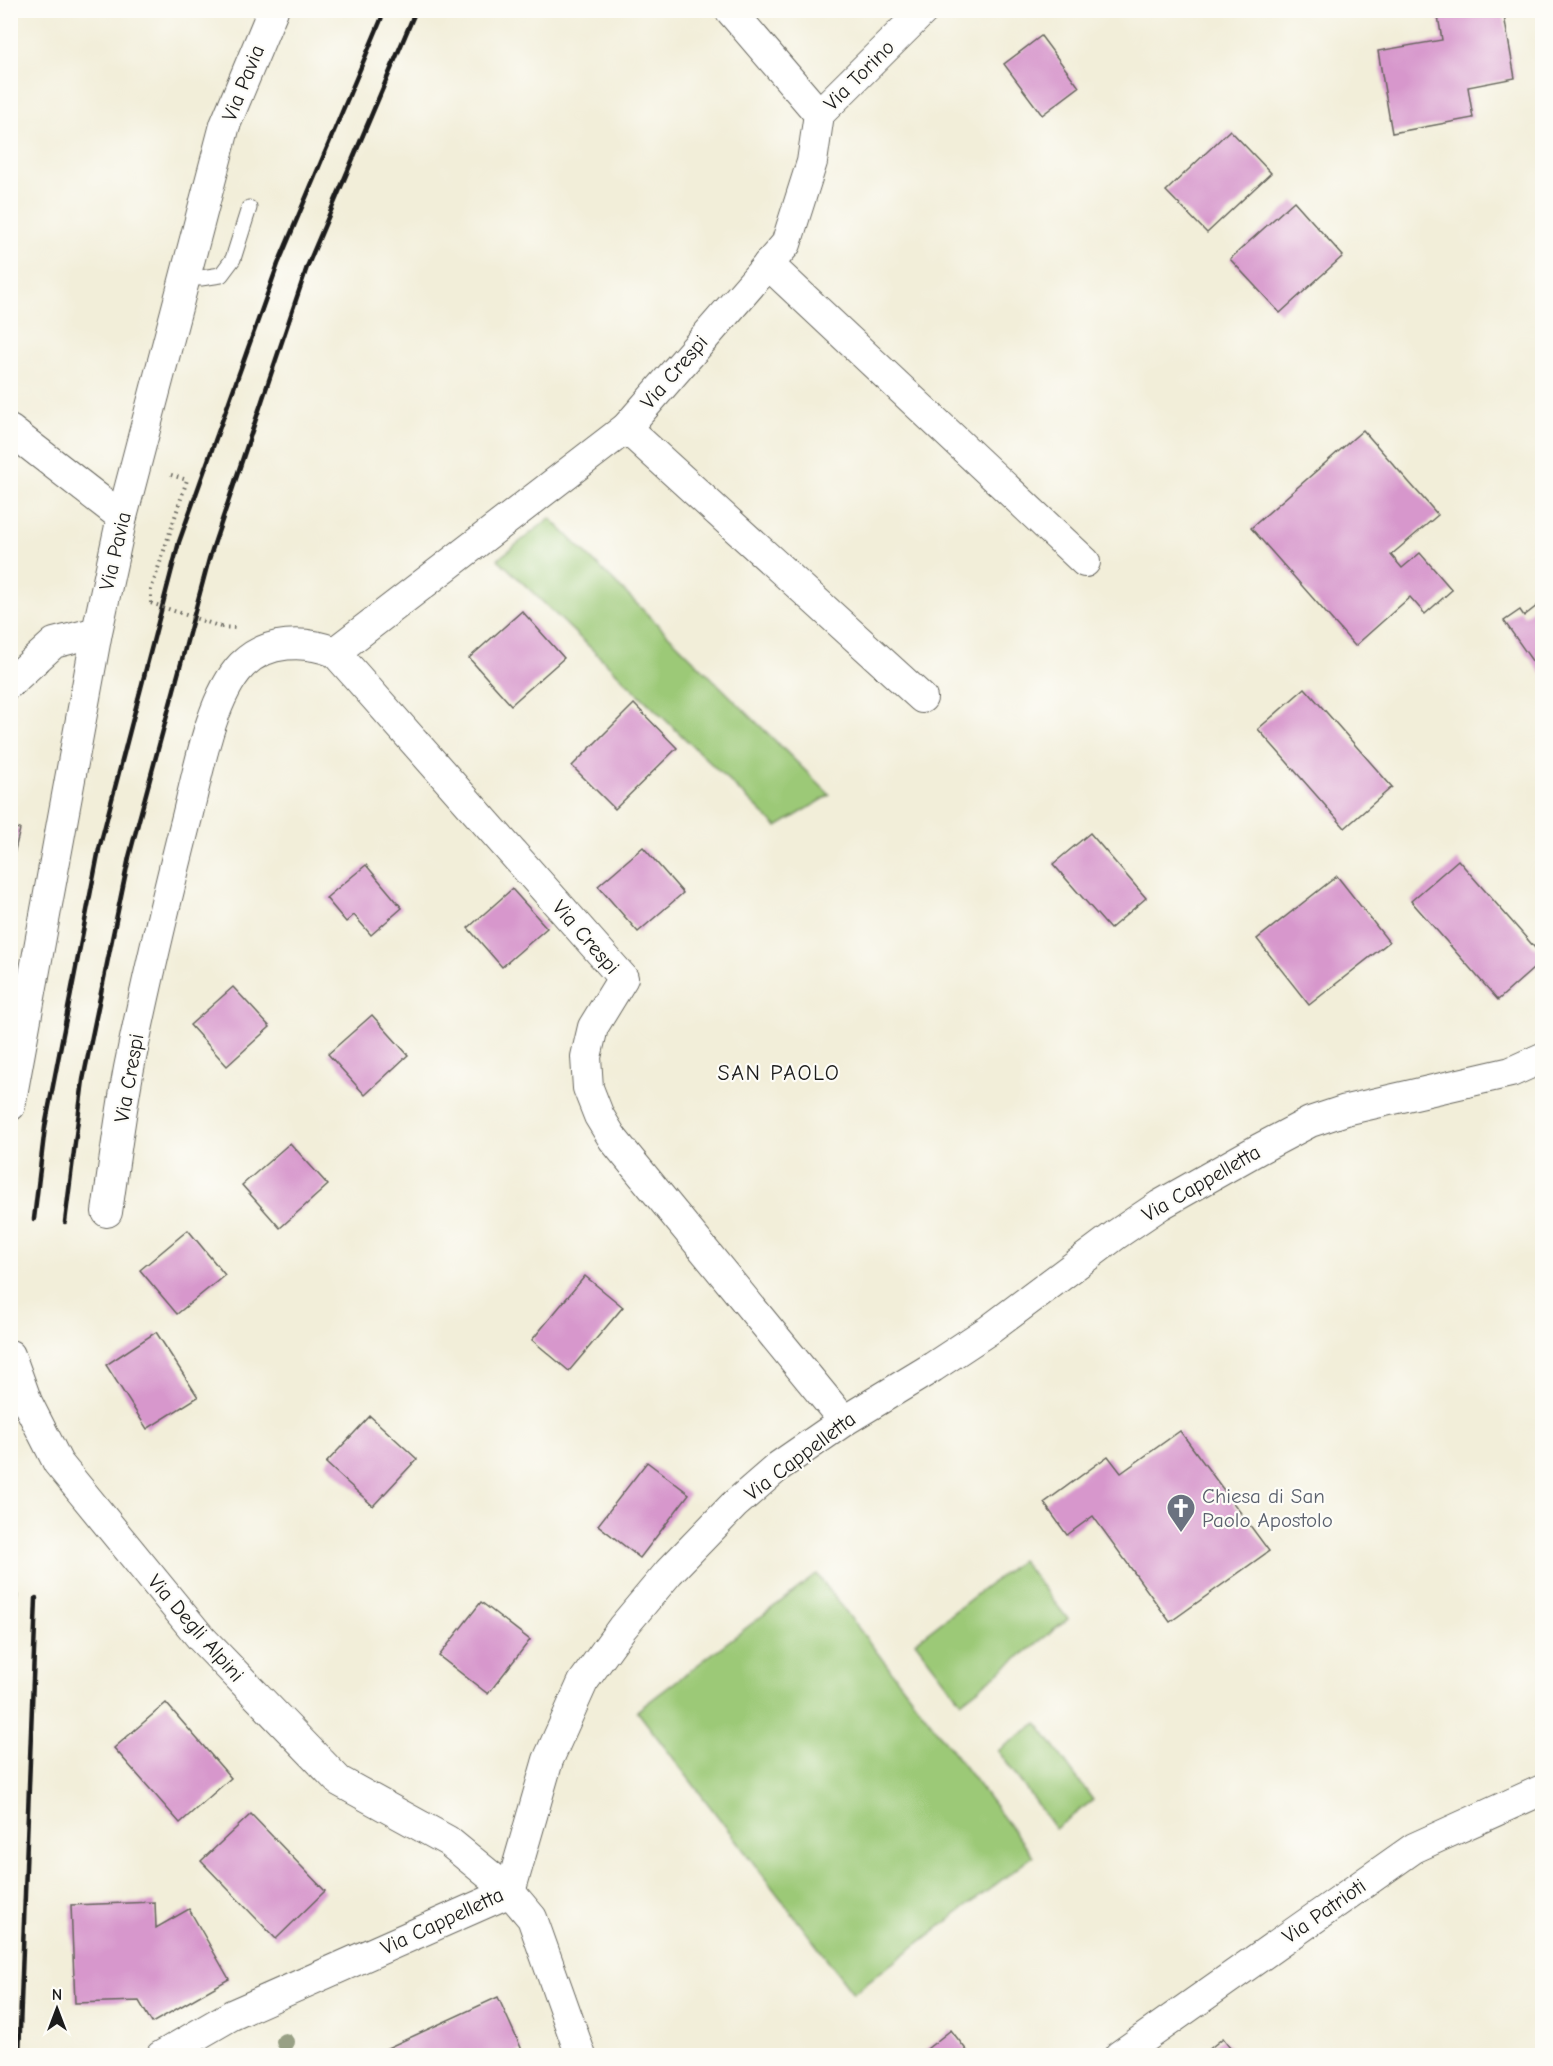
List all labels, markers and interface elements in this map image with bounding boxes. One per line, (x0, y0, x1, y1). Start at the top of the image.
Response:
street label: Via Torino (819, 35, 899, 115)
street label: Via Pavia (217, 41, 269, 125)
street label: Via Crespi (635, 330, 713, 414)
street label: Via Pavia (94, 509, 136, 593)
street label: Via Crespi (547, 895, 625, 979)
street label: Via Crespi (109, 1032, 149, 1124)
district label: SAN PAOLO (717, 1060, 841, 1086)
street label: Via Cappelletta (1138, 1140, 1264, 1226)
street label: Via Cappelletta (740, 1407, 860, 1505)
place label: Chiesa di San Paolo Apostolo (1202, 1484, 1333, 1532)
church icon: Chiesa di San Paolo Apostolo (1165, 1492, 1197, 1534)
street label: Via Degli Alpini (143, 1569, 249, 1687)
street label: Via Patrioti (1278, 1874, 1370, 1948)
street label: Via Cappelletta (377, 1882, 507, 1960)
north arrow (27, 1979, 87, 2039)
text: N (52, 1986, 62, 2004)

